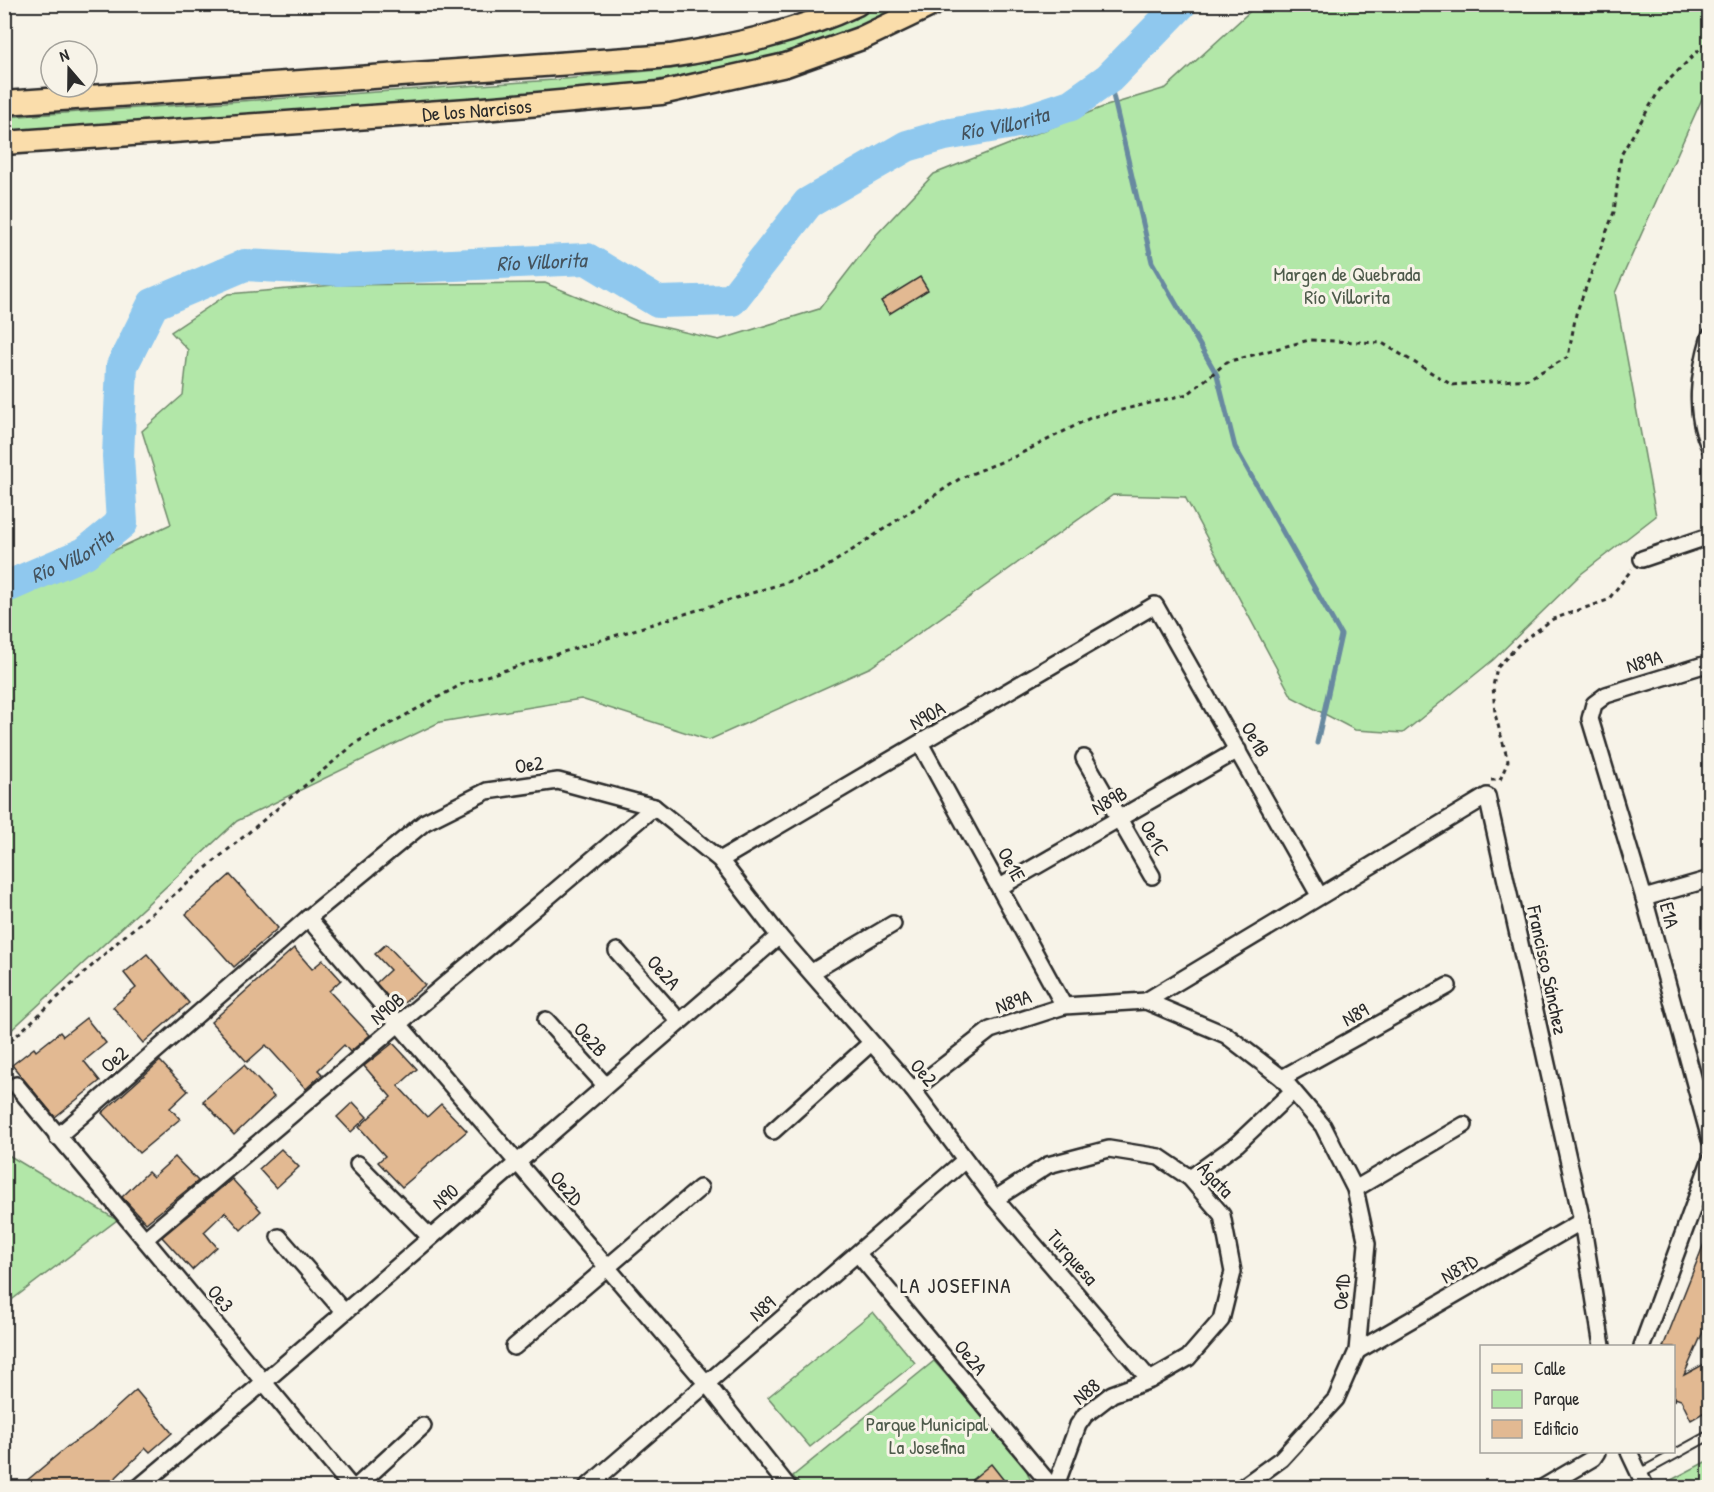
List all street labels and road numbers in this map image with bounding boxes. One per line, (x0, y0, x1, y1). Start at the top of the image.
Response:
street label: De los Narcisos (421, 91, 533, 127)
street label: N89A (1623, 643, 1666, 679)
street label: N90A (904, 694, 950, 736)
street label: Oe1B (1235, 716, 1277, 762)
street label: Oe2 (513, 749, 546, 779)
street label: N89B (1086, 779, 1132, 821)
street label: Oe1C (1134, 815, 1176, 861)
street label: Oe1E (992, 842, 1032, 886)
street label: E1A (1654, 899, 1686, 931)
street label: Francisco Sánchez (1521, 902, 1575, 1037)
street label: Oe2A (641, 949, 687, 995)
street label: N89A (991, 982, 1035, 1020)
street label: N90B (364, 986, 410, 1030)
street label: N89 (1337, 996, 1373, 1032)
street label: Oe2B (568, 1016, 614, 1062)
street label: Oe2 (94, 1039, 134, 1079)
street label: Oe2 (905, 1052, 944, 1092)
street label: Ágata (1192, 1155, 1240, 1203)
street label: Oe2D (544, 1165, 590, 1212)
street label: N90 (426, 1177, 464, 1215)
street label: Turquesa (1041, 1223, 1105, 1291)
street label: N87D (1435, 1246, 1483, 1289)
street label: Oe1D (1326, 1272, 1356, 1311)
street label: Oe3 (202, 1279, 240, 1317)
street label: N89 (743, 1289, 781, 1327)
street label: Oe2A (948, 1334, 994, 1380)
street label: N88 (1067, 1372, 1105, 1410)

